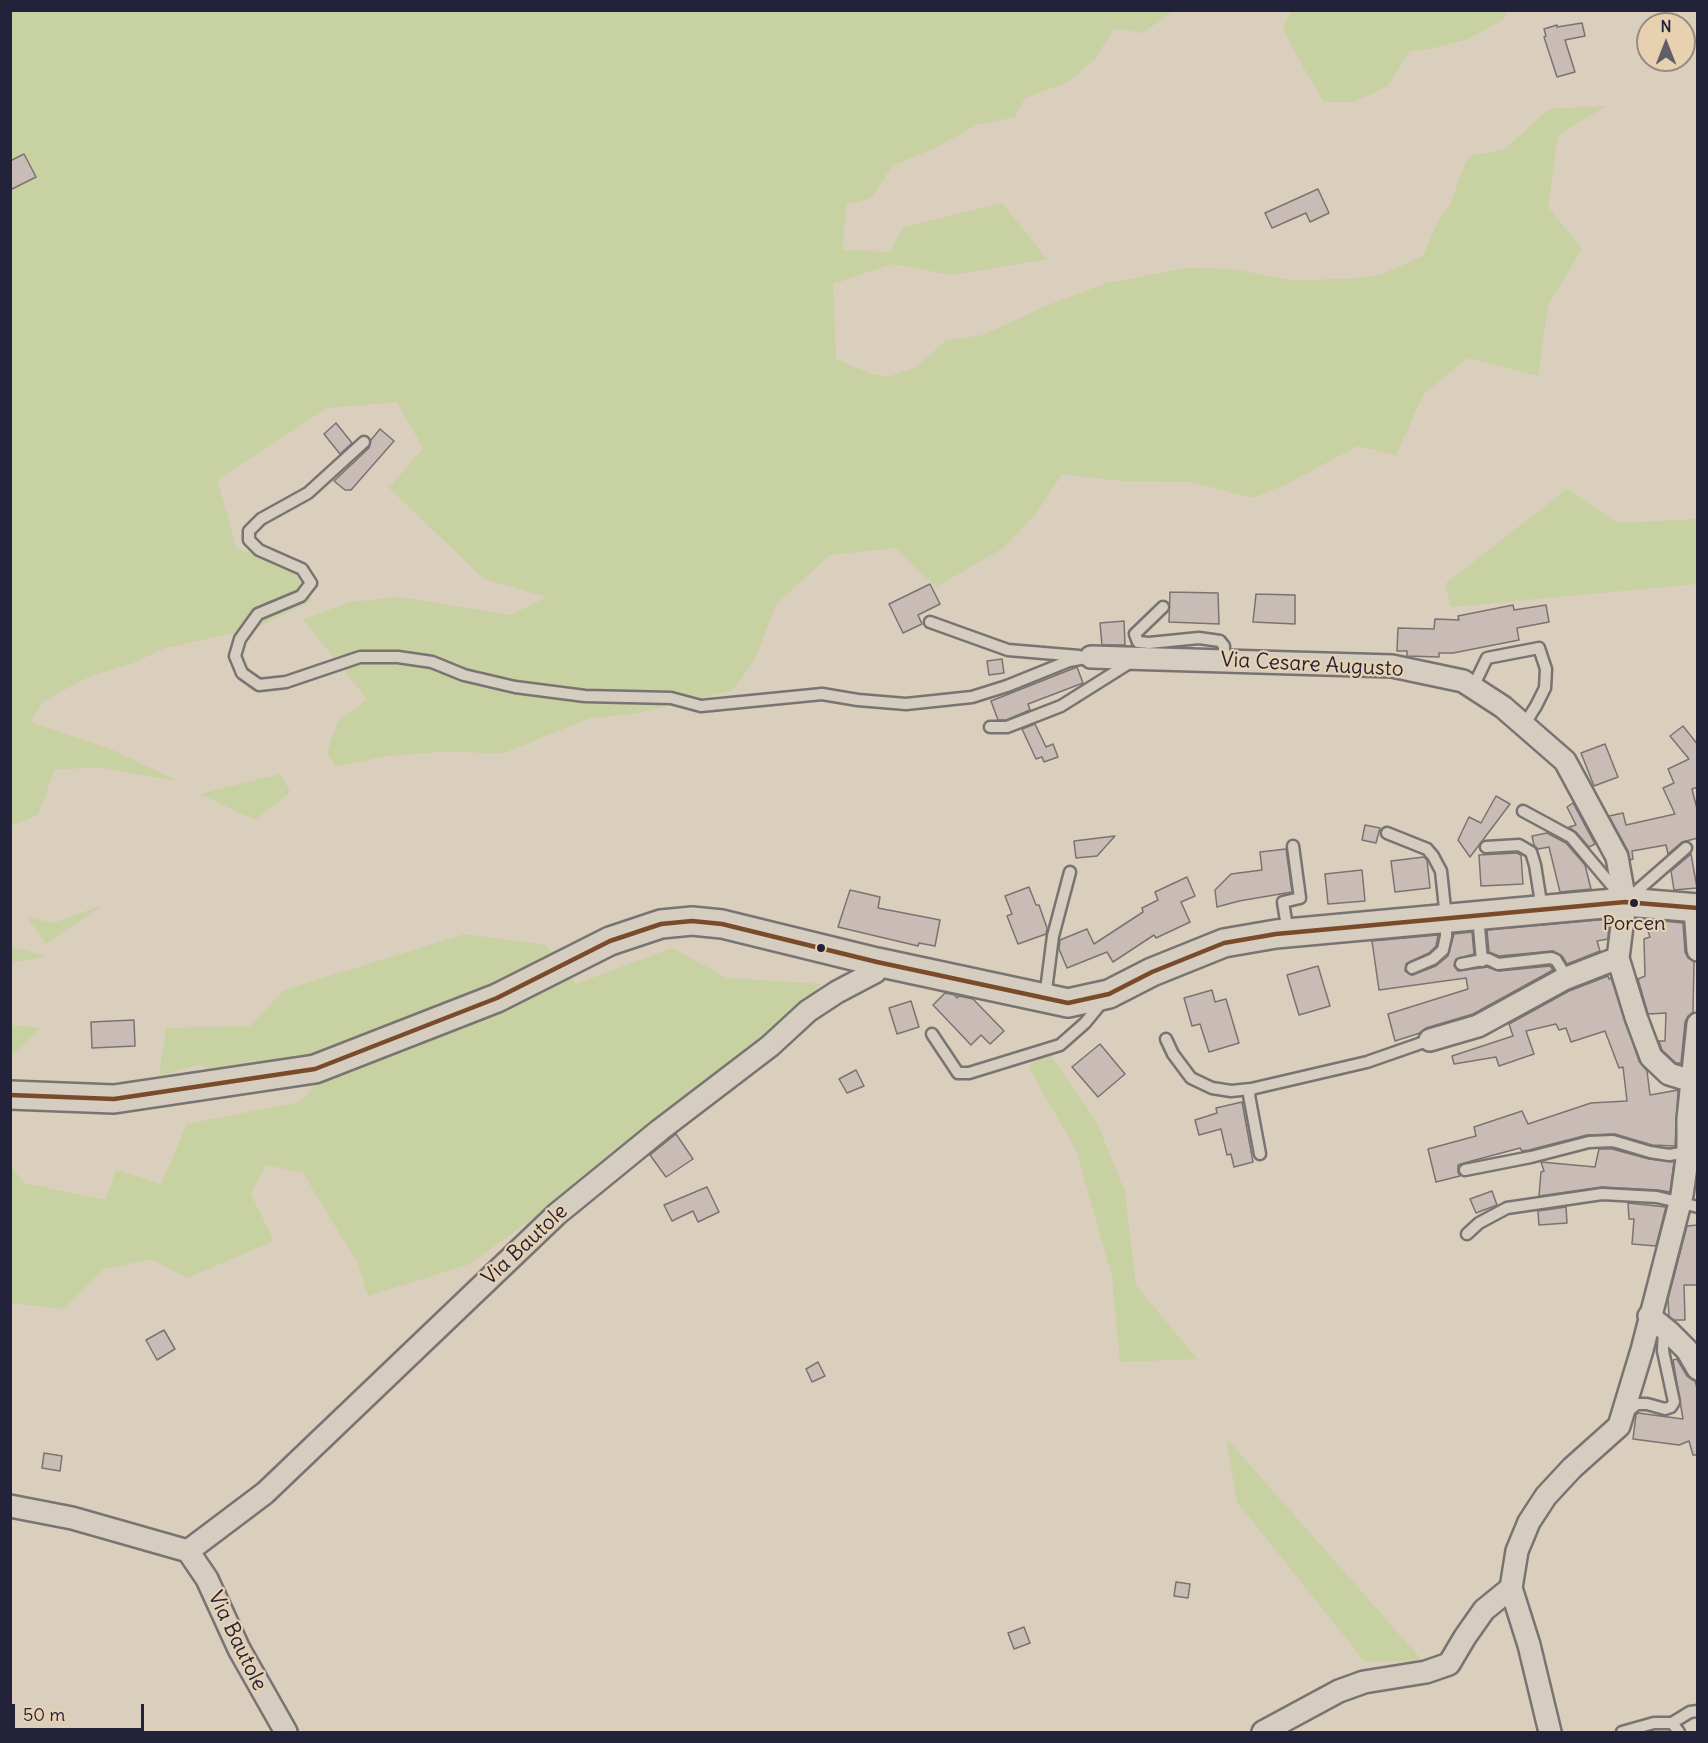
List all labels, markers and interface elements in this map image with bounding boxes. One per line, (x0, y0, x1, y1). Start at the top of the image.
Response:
north arrow (1636, 12, 1696, 72)
text: N (1660, 16, 1672, 36)
street label: Via Cesare Augusto (1220, 648, 1404, 682)
marker: Porcen (1628, 897, 1640, 909)
place label: Porcen (1603, 912, 1665, 936)
unlabelled marker (815, 942, 827, 954)
street label: Via Bautole (477, 1199, 573, 1291)
street label: Via Bautole (202, 1587, 272, 1695)
scale bar (15, 1692, 147, 1730)
text: 50 m (23, 1703, 65, 1726)

